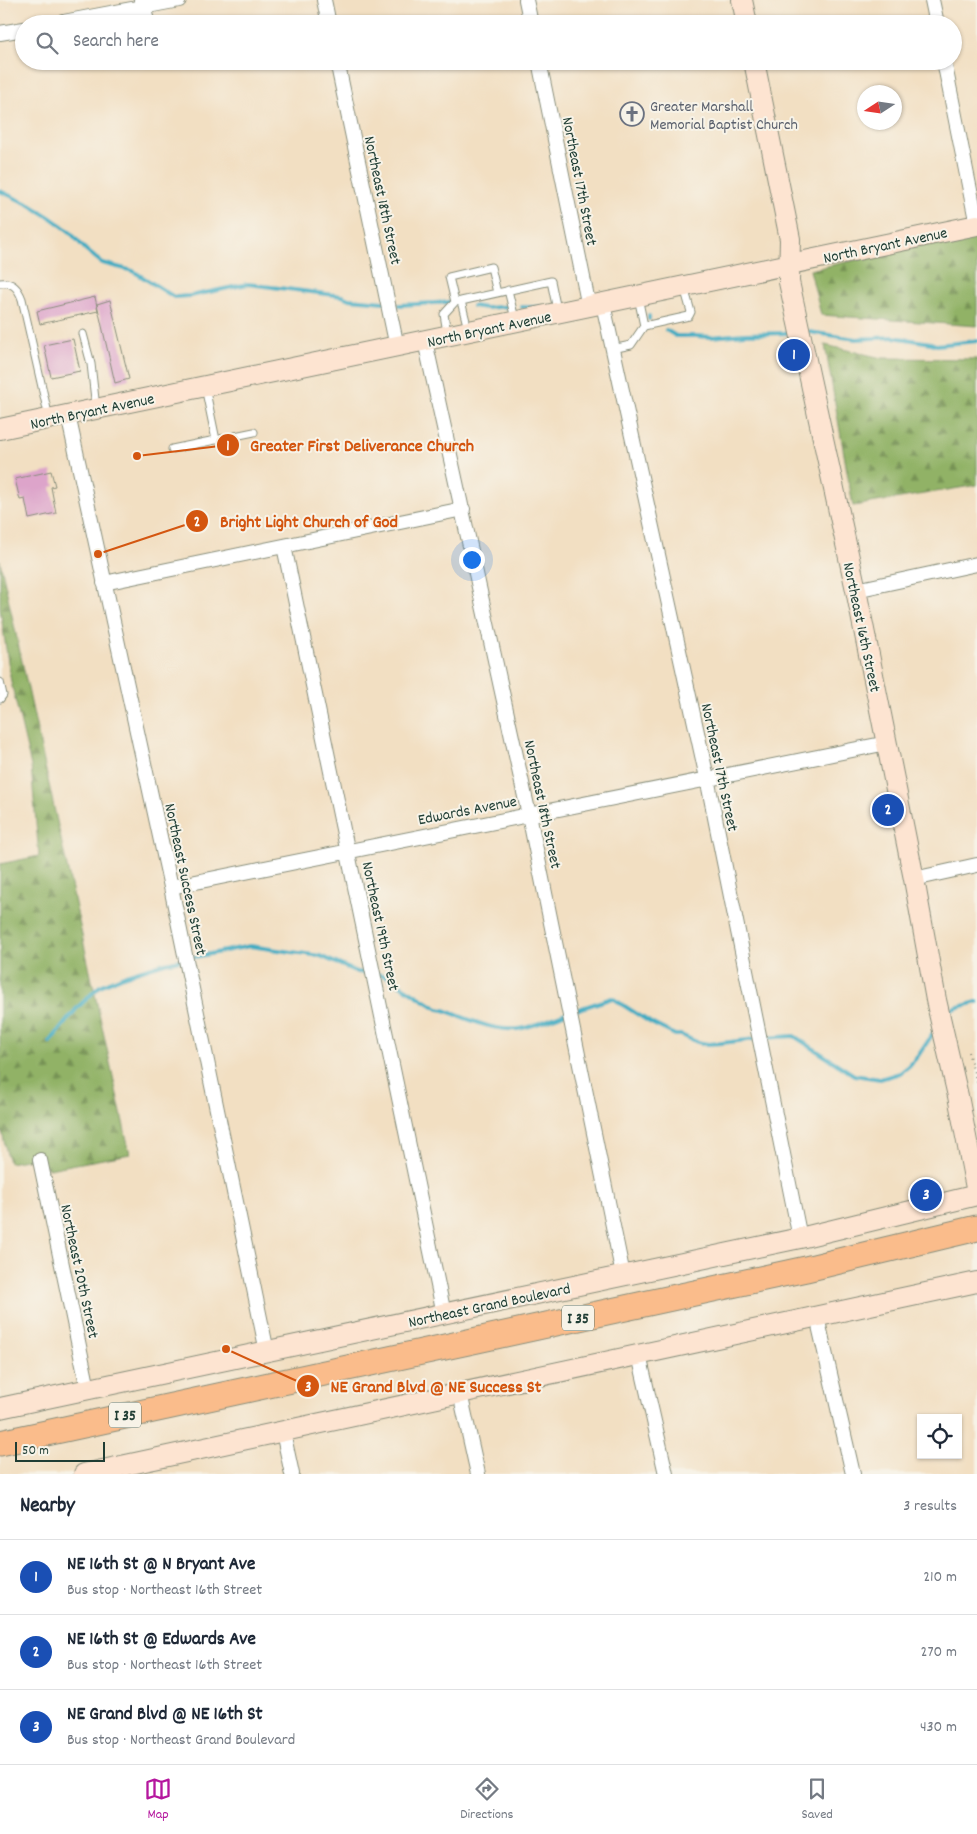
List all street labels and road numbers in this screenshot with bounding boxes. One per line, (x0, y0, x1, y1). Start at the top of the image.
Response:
street label: Northeast 17th Street (555, 115, 602, 248)
street label: Northeast 18th Street (357, 134, 406, 267)
street label: North Bryant Avenue (821, 222, 950, 271)
street label: North Bryant Avenue (425, 306, 554, 355)
street label: North Bryant Avenue (28, 388, 157, 437)
street label: Northeast 16th Street (836, 560, 886, 695)
street label: Northeast 17th Street (694, 701, 743, 834)
street label: Northeast 18th Street (517, 738, 566, 871)
street label: Edwards Avenue (416, 791, 519, 832)
street label: Northeast Success Street (157, 801, 212, 958)
street label: Northeast 19th Street (355, 860, 405, 993)
street label: Northeast 20th Street (53, 1202, 104, 1341)
street label: Northeast Grand Boulevard (406, 1278, 573, 1335)
road number: I 35 (562, 1306, 594, 1330)
road number: I 35 (109, 1402, 141, 1428)

